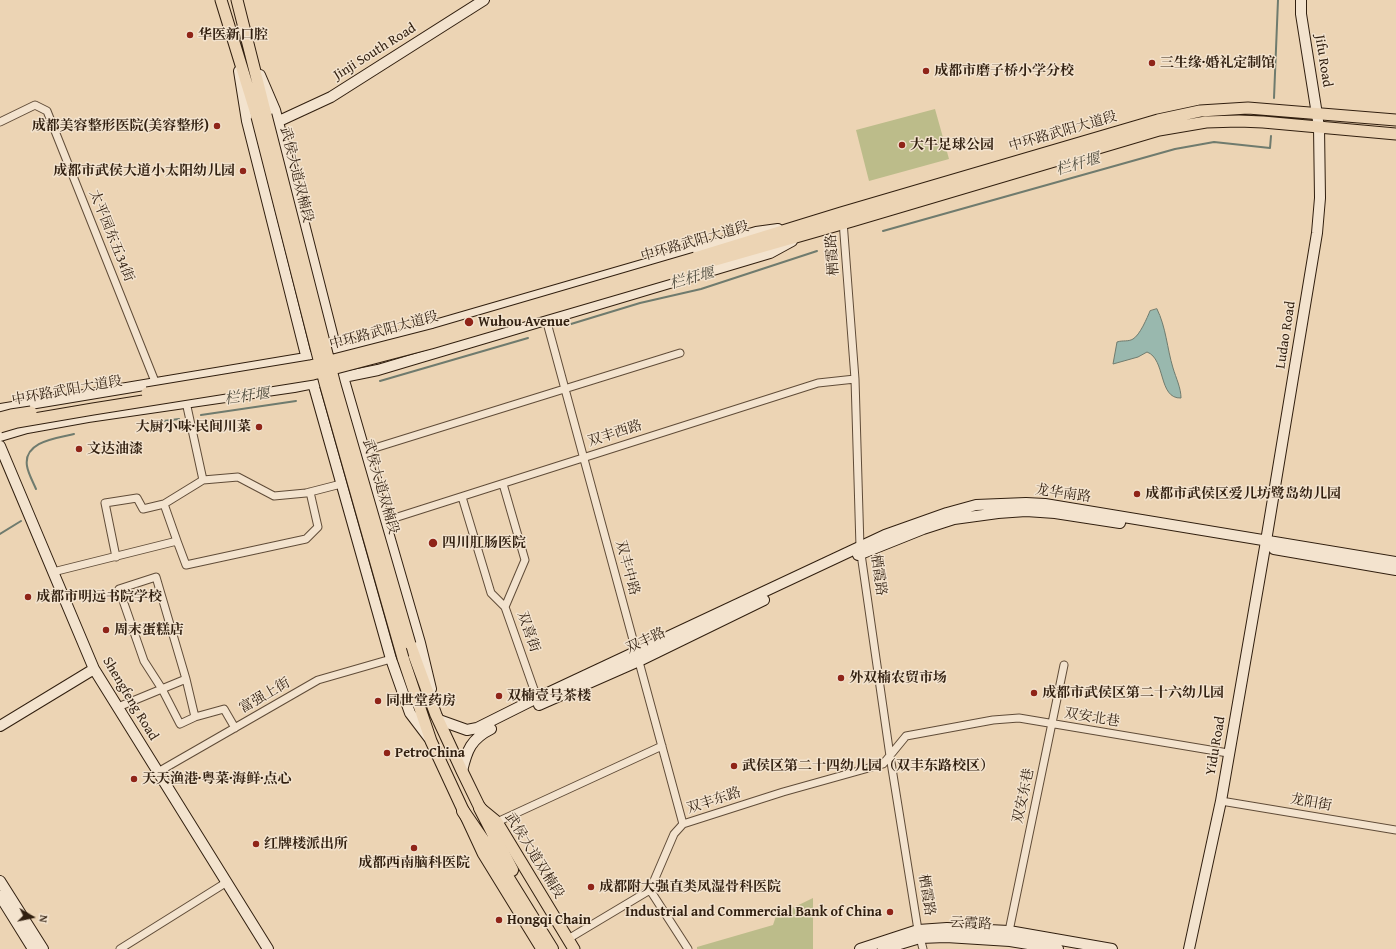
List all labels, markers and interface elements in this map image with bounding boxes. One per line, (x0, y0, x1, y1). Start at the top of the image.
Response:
street label: Jinji South Road (331, 20, 419, 84)
place label: 华医新口腔 (198, 27, 268, 43)
marker: 华医新口腔 (185, 30, 195, 40)
street label: Jifu Road (1311, 34, 1335, 88)
place label: 三生缘·婚礼定制馆 (1160, 55, 1275, 71)
marker: 三生缘·婚礼定制馆 (1147, 58, 1157, 68)
place label: 成都市磨子桥小学分校 (934, 63, 1074, 79)
marker: 成都市磨子桥小学分校 (921, 66, 931, 76)
street label: 中环路武阳大道段 (1007, 108, 1119, 156)
place label: 成都美容整形医院(美容整形) (32, 118, 209, 134)
marker: 成都美容整形医院(美容整形) (212, 121, 222, 131)
street label: 武侯大道双楠段 (276, 125, 316, 225)
place label: 大牛足球公园 (910, 137, 994, 153)
marker: 大牛足球公园 (897, 140, 907, 150)
water label: 栏杆堰 (1054, 150, 1102, 180)
place label: 成都市武侯大道小太阳幼儿园 (53, 163, 235, 179)
marker: 成都市武侯大道小太阳幼儿园 (238, 166, 248, 176)
street label: 太平园东五34街 (85, 188, 137, 284)
street label: 中环路武阳大道段 (639, 218, 751, 266)
street label: 栖霞路 (823, 233, 843, 277)
water label: 栏杆堰 (668, 264, 716, 294)
street label: Ludao Road (1272, 300, 1300, 370)
street label: 中环路武阳大道段 (328, 308, 440, 354)
place label: Wuhou Avenue (478, 314, 570, 330)
marker: Wuhou Avenue (463, 316, 475, 328)
street label: 中环路武阳大道段 (10, 373, 124, 409)
water label: 栏杆堰 (223, 385, 271, 409)
street label: 双丰西路 (586, 417, 644, 451)
place label: 大厨小味·民间川菜 (136, 419, 251, 435)
marker: 大厨小味·民间川菜 (254, 422, 264, 432)
street label: 武侯大道双楠段 (358, 438, 402, 536)
place label: 文达油漆 (87, 441, 143, 457)
marker: 文达油漆 (74, 444, 84, 454)
street label: 龙华南路 (1034, 482, 1092, 506)
place label: 成都市武侯区爱儿坊鹭岛幼儿园 (1145, 486, 1341, 502)
marker: 成都市武侯区爱儿坊鹭岛幼儿园 (1132, 489, 1142, 499)
place label: 四川肛肠医院 (442, 535, 526, 551)
marker: 四川肛肠医院 (427, 537, 439, 549)
street label: 双丰中路 (612, 539, 642, 597)
street label: 栖霞路 (867, 553, 889, 597)
place label: 成都市明远书院学校 (36, 589, 162, 605)
marker: 成都市明远书院学校 (23, 592, 33, 602)
street label: 双喜街 (513, 609, 543, 655)
place label: 周末蛋糕店 (114, 622, 184, 638)
marker: 周末蛋糕店 (101, 625, 111, 635)
street label: 双丰路 (623, 625, 669, 657)
street label: Shengfeng Road (99, 654, 161, 744)
place label: 外双楠农贸市场 (849, 670, 947, 686)
marker: 外双楠农贸市场 (836, 673, 846, 683)
street label: 富强上街 (237, 675, 293, 717)
place label: 成都市武侯区第二十六幼儿园 (1042, 685, 1224, 701)
place label: 双楠壹号茶楼 (507, 688, 591, 704)
marker: 成都市武侯区第二十六幼儿园 (1029, 688, 1039, 698)
marker: 双楠壹号茶楼 (494, 691, 504, 701)
place label: 同世堂药房 (386, 693, 456, 709)
marker: 同世堂药房 (373, 696, 383, 706)
street label: 双安北巷 (1063, 705, 1121, 731)
street label: Yidu Road (1203, 715, 1229, 777)
place label: PetroChina (395, 745, 465, 761)
marker: PetroChina (382, 748, 392, 758)
place label: 武侯区第二十四幼儿园（双丰东路校区） (742, 758, 994, 774)
marker: 武侯区第二十四幼儿园（双丰东路校区） (729, 761, 739, 771)
street label: 双安东巷 (1010, 767, 1038, 825)
place label: 天天渔港·粤菜·海鲜·点心 (142, 771, 291, 787)
marker: 天天渔港·粤菜·海鲜·点心 (129, 774, 139, 784)
street label: 双丰东路 (685, 784, 743, 818)
street label: 龙阳街 (1289, 791, 1333, 815)
street label: 武侯大道双楠段 (501, 810, 567, 902)
place label: 红牌楼派出所 (264, 836, 348, 852)
marker: 红牌楼派出所 (251, 839, 261, 849)
marker: 成都西南脑科医院 (409, 843, 419, 853)
place label: 成都西南脑科医院 (358, 855, 470, 871)
street label: 栖霞路 (914, 873, 938, 917)
place label: 成都附大强直类凤湿骨科医院 (599, 879, 781, 895)
marker: 成都附大强直类凤湿骨科医院 (586, 882, 596, 892)
north arrow (12, 897, 52, 937)
place label: Industrial and Commercial Bank of China (625, 904, 882, 920)
marker: Industrial and Commercial Bank of China (885, 907, 895, 917)
place label: Hongqi Chain (507, 912, 591, 928)
text: N (35, 914, 52, 924)
marker: Hongqi Chain (494, 915, 504, 925)
street label: 云霞路 (950, 915, 992, 933)

